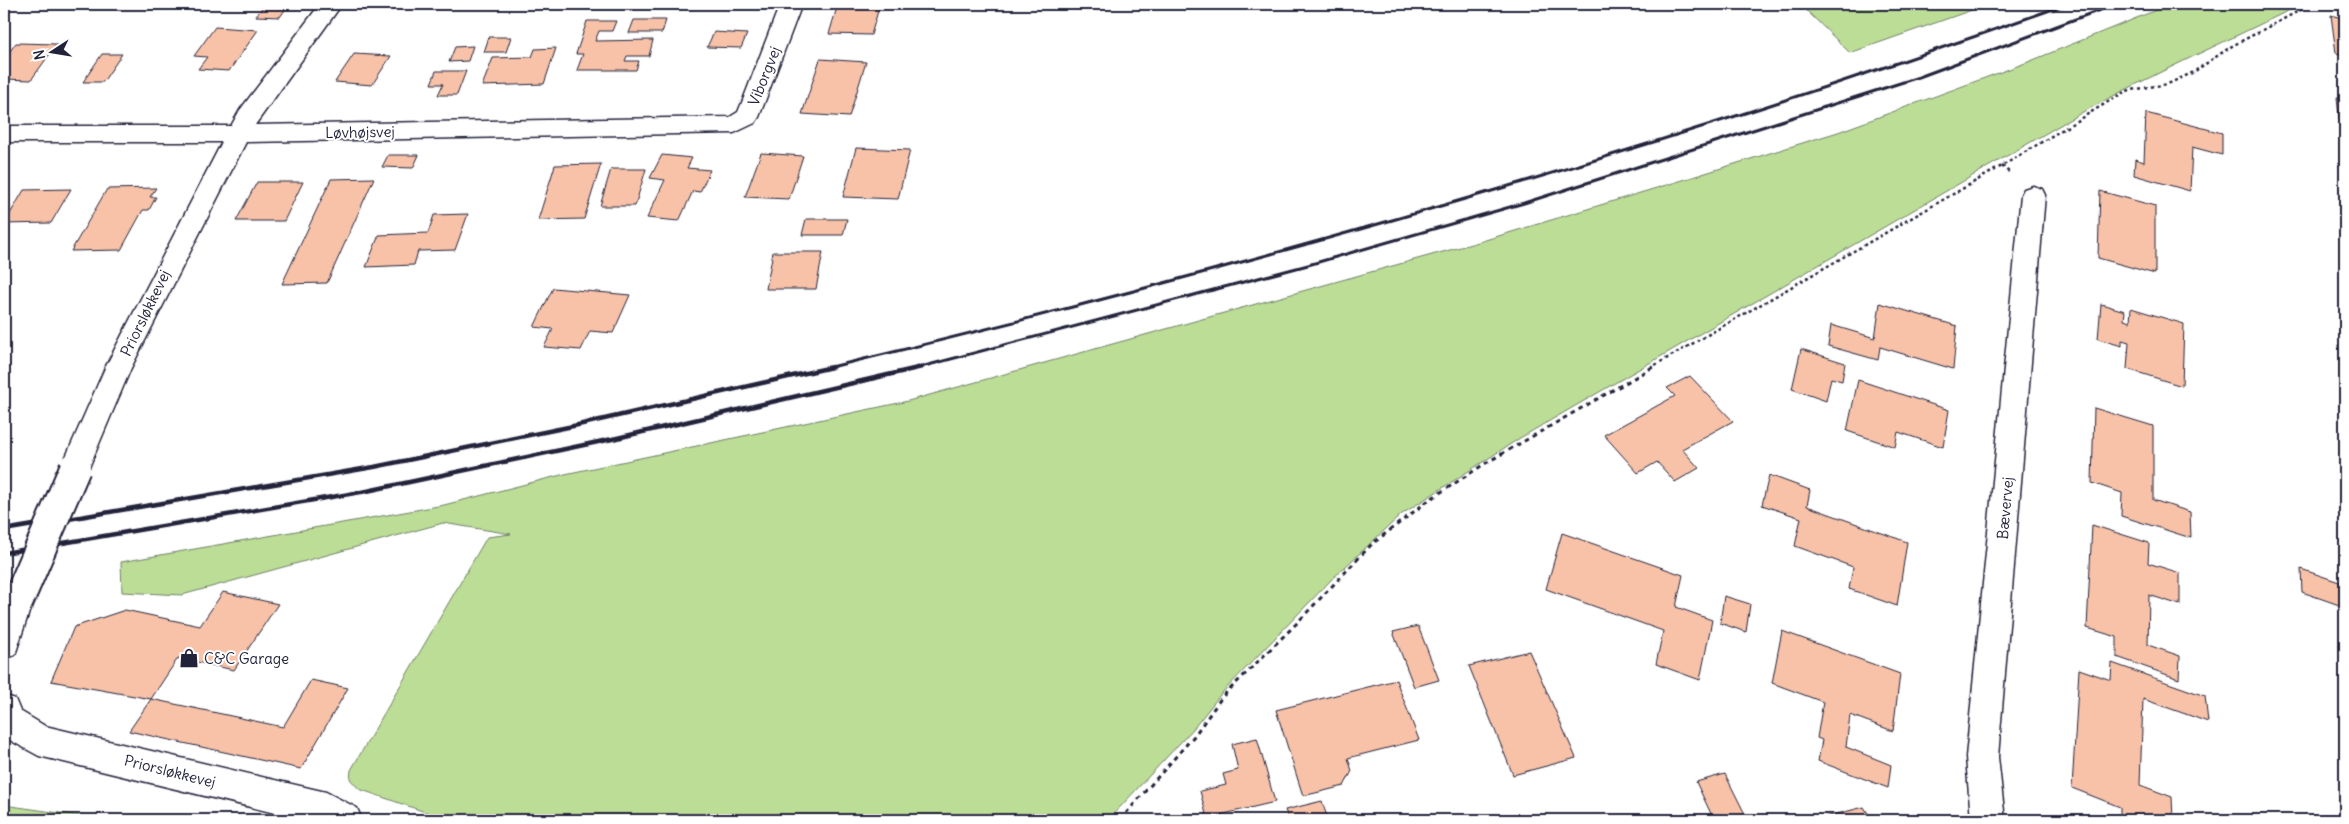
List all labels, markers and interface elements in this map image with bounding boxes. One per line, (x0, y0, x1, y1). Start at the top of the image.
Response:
north arrow (28, 28, 78, 78)
street label: Viborgvej (743, 43, 785, 109)
text: N (29, 48, 49, 61)
street label: Løvhøjsvej (325, 122, 395, 142)
street label: Priorsløkkevej (116, 267, 174, 359)
street label: Bævervej (1993, 476, 2017, 540)
shop icon: C&C Garage (178, 647, 200, 669)
place label: C&C Garage (204, 649, 289, 668)
street label: Priorsløkkevej (122, 750, 218, 792)

